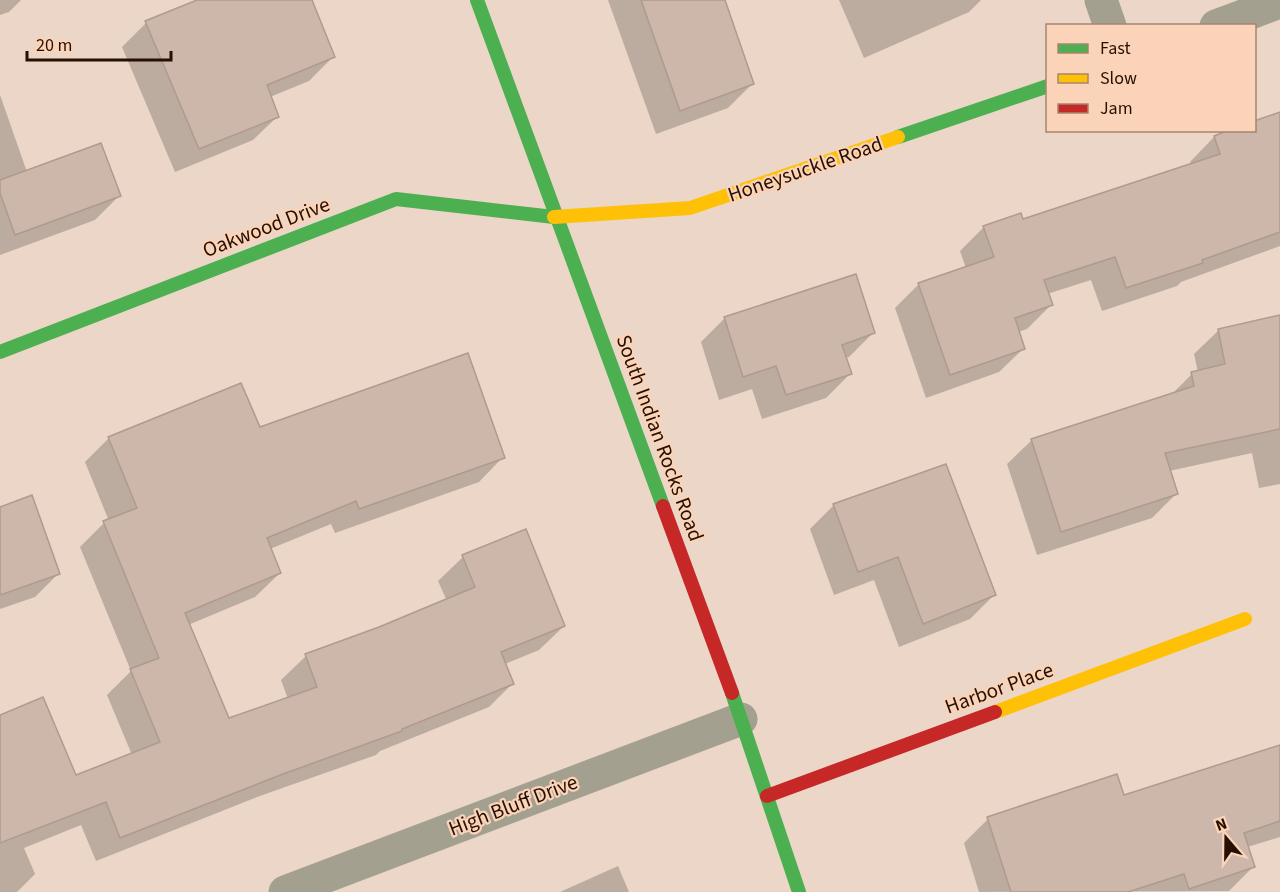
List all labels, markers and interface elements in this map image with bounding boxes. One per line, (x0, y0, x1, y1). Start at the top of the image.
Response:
scale bar (27, 24, 171, 62)
legend (1046, 24, 1256, 132)
text: 20 m (36, 33, 72, 58)
text: Fast (1100, 36, 1131, 61)
text: Slow (1100, 66, 1137, 91)
text: Jam (1100, 96, 1133, 121)
street label: Honeysuckle Road (723, 128, 887, 210)
street label: Oakwood Drive (198, 189, 334, 265)
street label: South Indian Rocks Road (609, 330, 711, 546)
street label: Harbor Place (941, 655, 1057, 721)
street label: High Bluff Drive (444, 767, 582, 843)
north arrow (1196, 808, 1256, 868)
text: N (1212, 813, 1230, 837)

